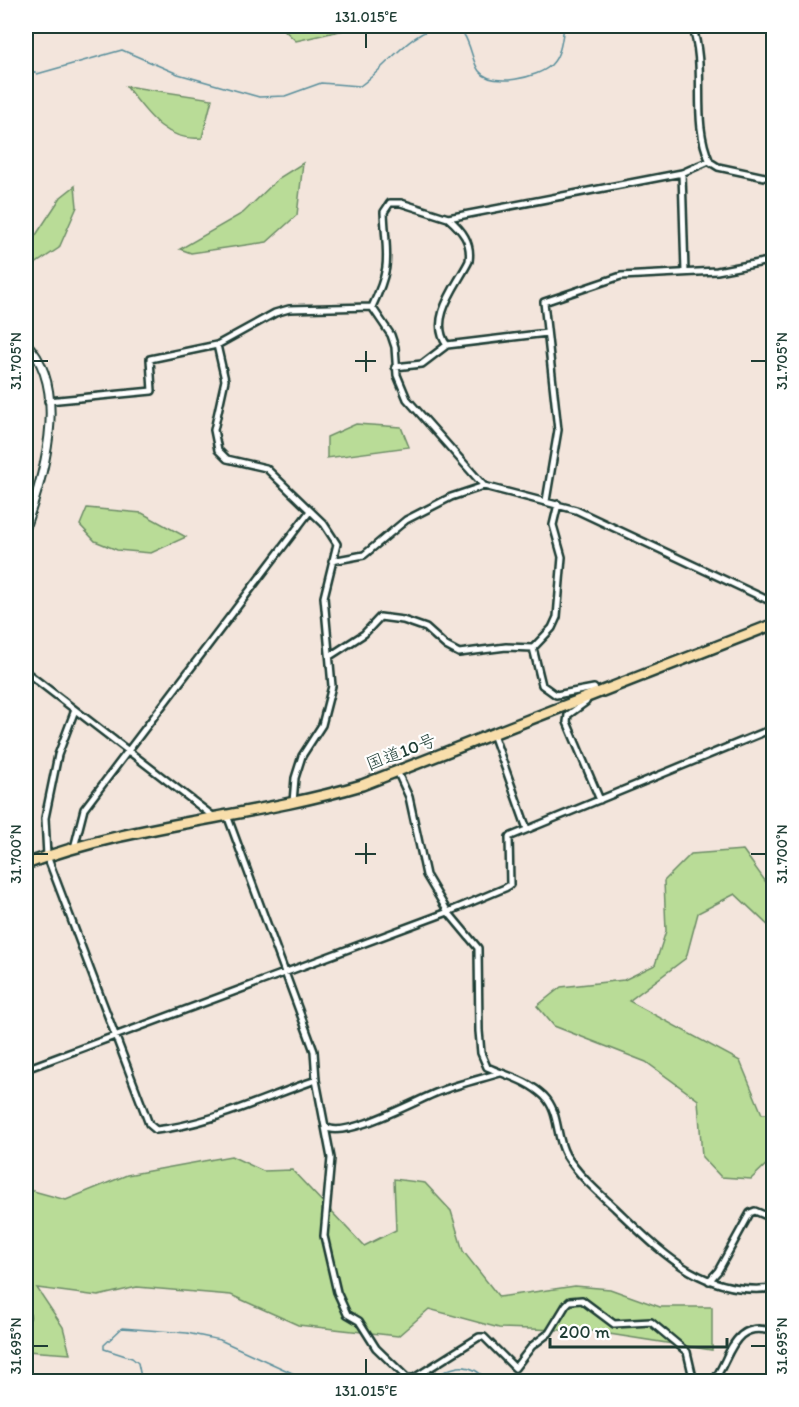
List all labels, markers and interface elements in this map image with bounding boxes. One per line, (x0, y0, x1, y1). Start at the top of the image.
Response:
text: 131.015°E (335, 8, 397, 26)
text: 31.705°N (7, 332, 25, 390)
text: 31.705°N (773, 332, 791, 390)
street label: 国道10号 (363, 729, 439, 775)
text: 31.700°N (7, 824, 25, 884)
text: 31.700°N (773, 824, 791, 884)
scale bar (550, 1311, 727, 1349)
text: 31.695°N (7, 1317, 25, 1375)
text: 31.695°N (773, 1317, 791, 1375)
text: 200 m (559, 1321, 610, 1343)
text: 131.015°E (335, 1382, 397, 1400)

